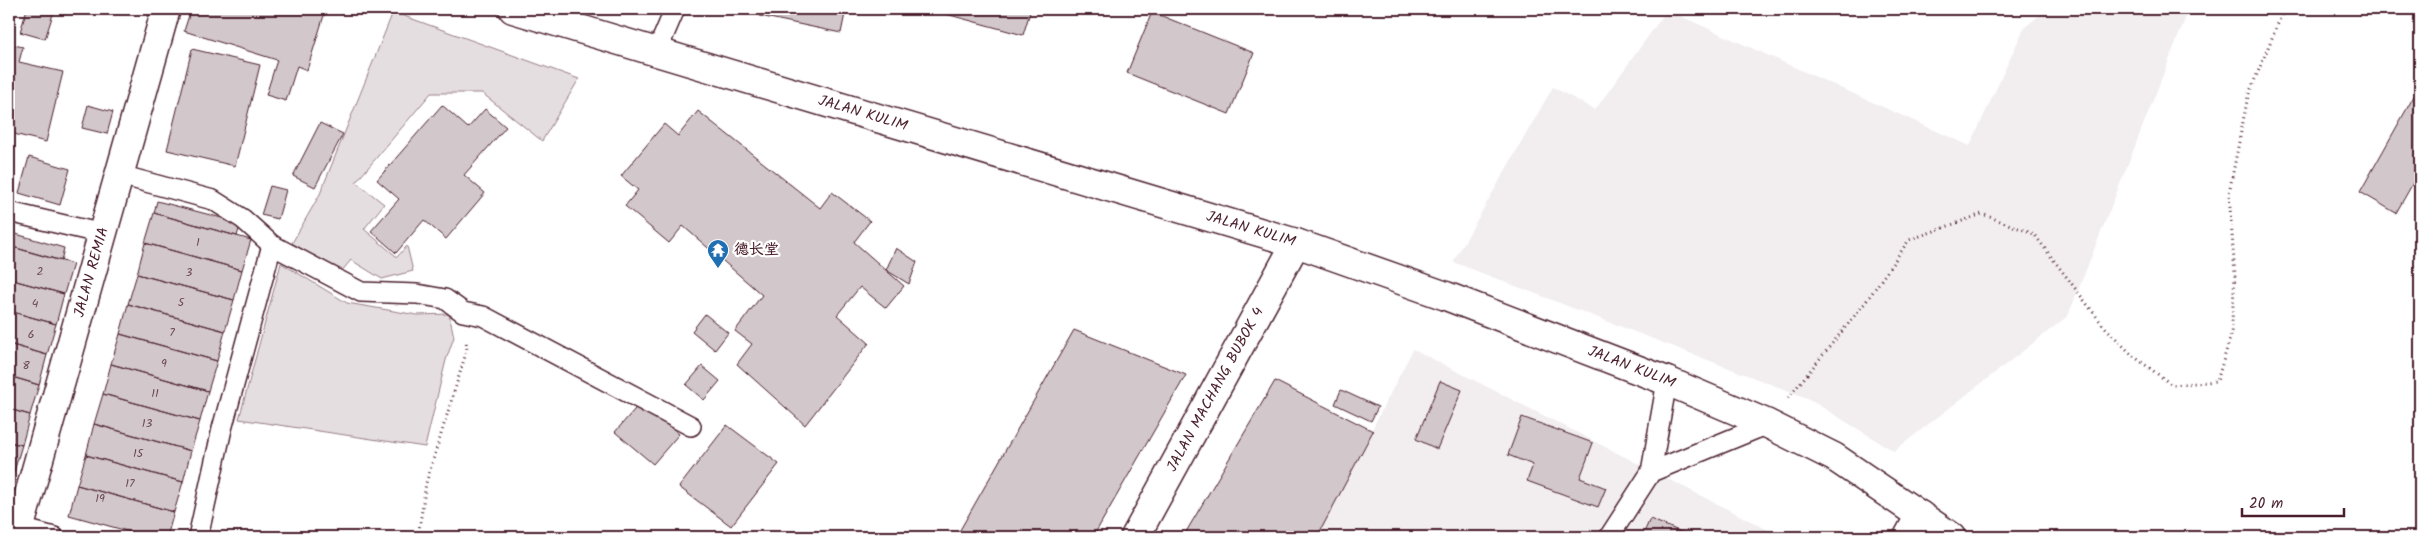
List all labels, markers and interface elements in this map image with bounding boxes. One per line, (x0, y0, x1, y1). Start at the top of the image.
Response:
street label: JALAN KULIM (815, 89, 910, 138)
street label: JALAN KULIM (1203, 205, 1299, 254)
street label: JALAN REMIA (68, 224, 116, 320)
house number: 1 (196, 233, 200, 252)
temple icon: 德长堂 (706, 238, 730, 269)
place label: 德长堂 (734, 238, 779, 262)
house number: 2 (37, 262, 44, 281)
house number: 3 (186, 263, 193, 282)
house number: 5 (178, 293, 186, 312)
house number: 4 (32, 294, 39, 313)
street label: JALAN MACHANG BUBOK 4 (1161, 303, 1271, 476)
house number: 7 (169, 323, 175, 342)
house number: 6 (28, 325, 34, 344)
street label: JALAN KULIM (1584, 340, 1679, 395)
house number: 9 (161, 354, 167, 373)
house number: 8 (22, 356, 30, 375)
house number: 11 (151, 384, 159, 403)
house number: 13 (142, 414, 152, 433)
house number: 15 (133, 444, 145, 463)
house number: 17 (125, 474, 135, 493)
scale bar (2242, 486, 2344, 518)
house number: 19 (95, 489, 105, 508)
text: 20 m (2249, 492, 2283, 516)

